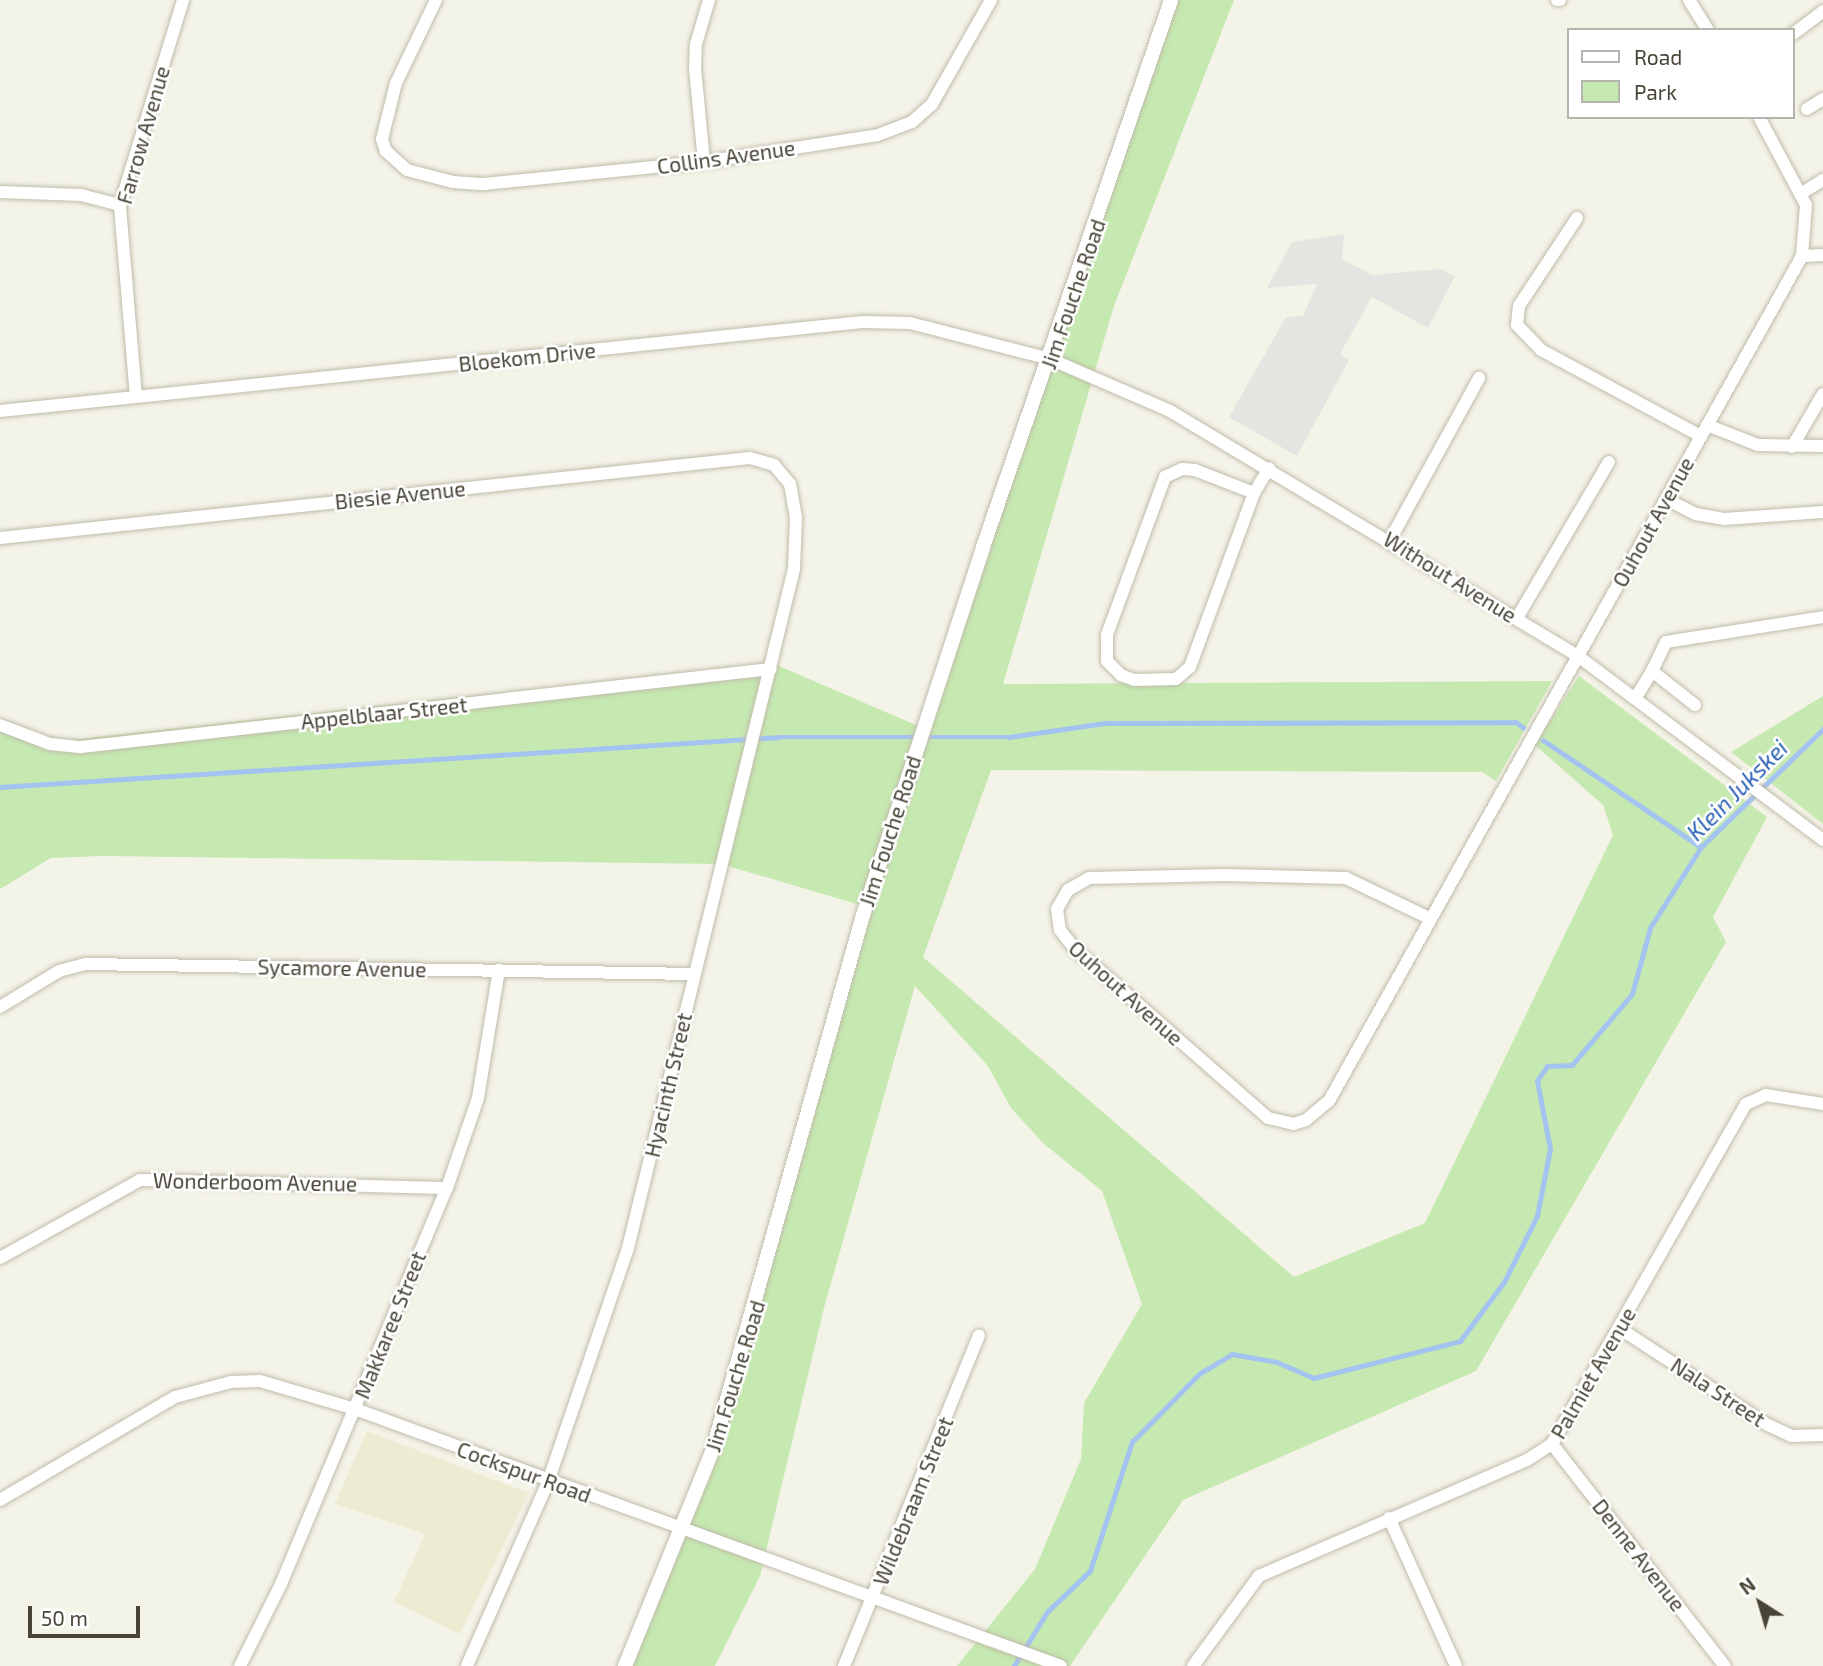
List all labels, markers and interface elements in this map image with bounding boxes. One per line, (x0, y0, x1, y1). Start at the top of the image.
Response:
legend (1568, 28, 1795, 119)
text: Road (1634, 44, 1682, 69)
street label: Farrow Avenue (111, 63, 175, 207)
text: Park (1634, 79, 1677, 104)
street label: Collins Avenue (655, 135, 797, 179)
street label: Jim Fouche Road (1036, 216, 1110, 372)
street label: Bloekom Drive (457, 337, 597, 377)
street label: Ouhout Avenue (1607, 452, 1699, 592)
street label: Biesie Avenue (333, 476, 467, 514)
street label: Without Avenue (1379, 526, 1521, 628)
street label: Appelblaar Street (299, 692, 469, 734)
water label: Klein Jukskei (1681, 734, 1793, 846)
street label: Jim Fouche Road (854, 752, 926, 910)
street label: Ouhout Avenue (1064, 935, 1188, 1051)
street label: Sycamore Avenue (257, 954, 427, 982)
street label: Hyacinth Street (639, 1010, 697, 1160)
street label: Wonderboom Avenue (152, 1168, 358, 1196)
street label: Makkaree Street (349, 1248, 431, 1402)
street label: Jim Fouche Road (700, 1297, 770, 1455)
street label: Palmiet Avenue (1545, 1303, 1641, 1443)
street label: Nala Street (1666, 1352, 1770, 1432)
street label: Wildebraam Street (868, 1413, 958, 1589)
street label: Cockspur Road (453, 1436, 595, 1508)
street label: Denne Avenue (1587, 1494, 1691, 1616)
north arrow (1725, 1568, 1795, 1638)
text: N (1735, 1573, 1759, 1599)
scale bar (32, 1592, 144, 1636)
text: 50 m (41, 1605, 88, 1630)

